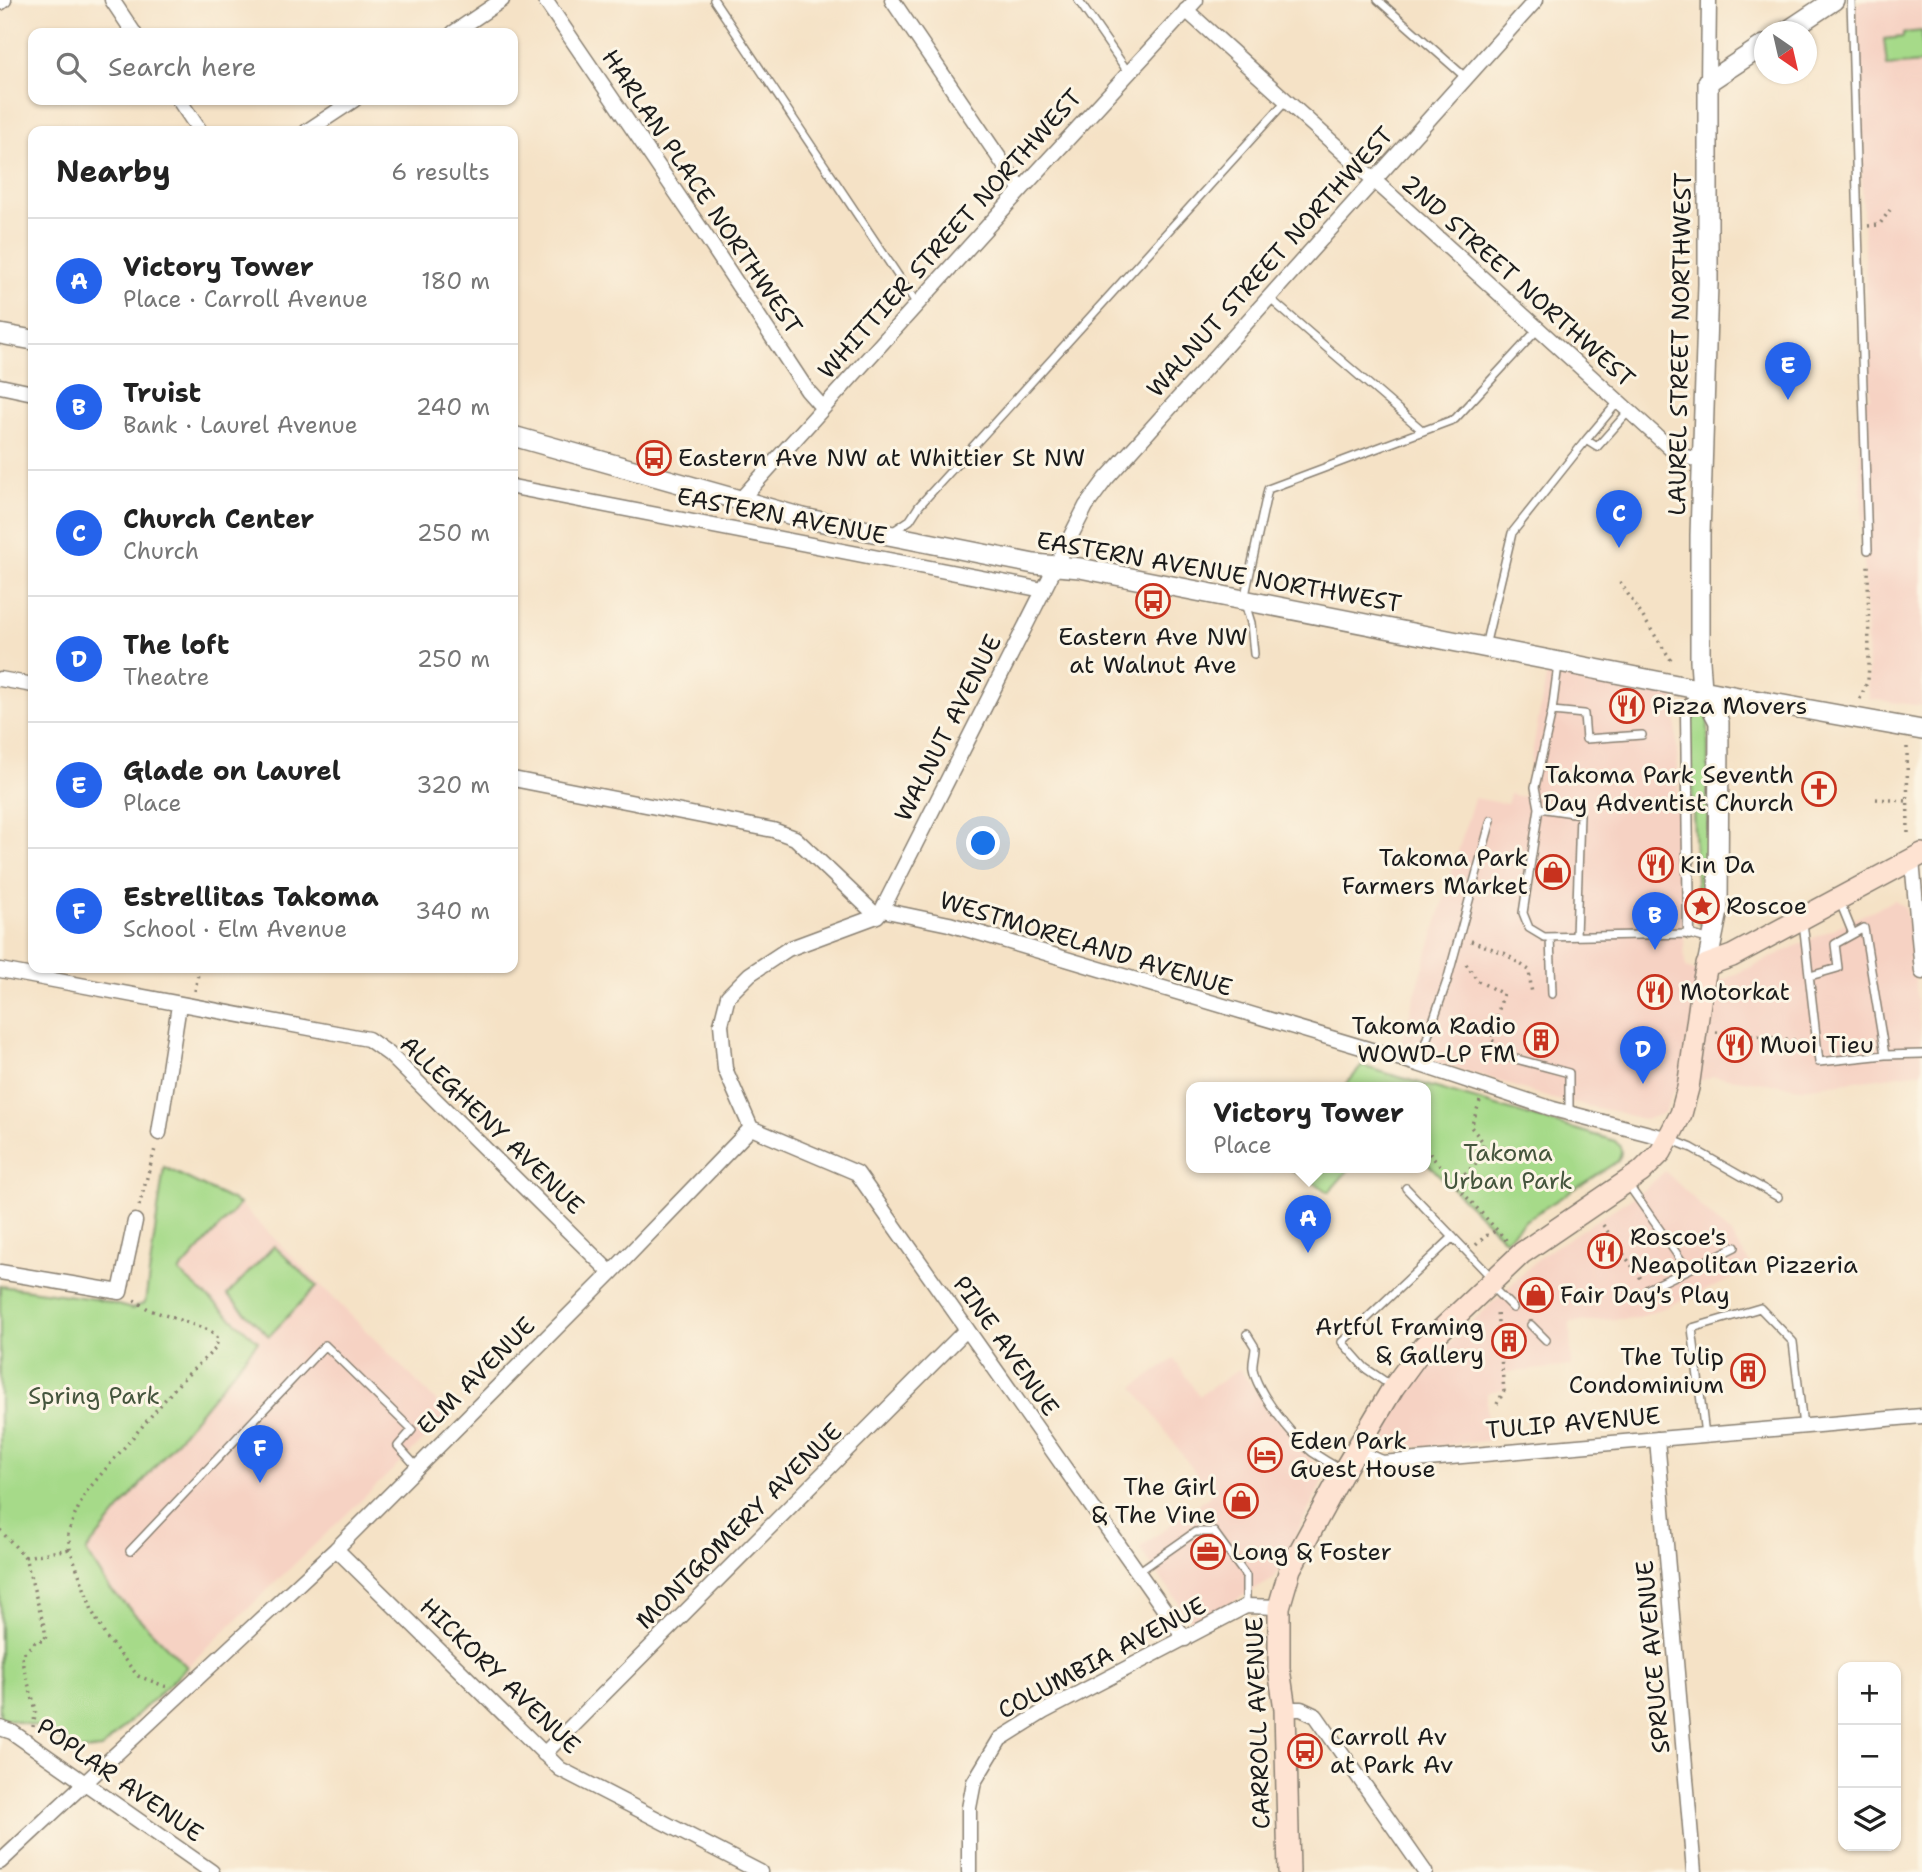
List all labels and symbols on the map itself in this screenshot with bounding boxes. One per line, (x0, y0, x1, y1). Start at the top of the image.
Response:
north arrow (1754, 21, 1817, 84)
street label: HARLAN PLACE NORTHWEST (594, 43, 810, 341)
street label: WHITTIER STREET NORTHWEST (811, 82, 1089, 386)
street label: WALNUT STREET NORTHWEST (1140, 120, 1400, 404)
street label: 2ND STREET NORTHWEST (1394, 167, 1642, 395)
street label: LAUREL STREET NORTHWEST (1661, 172, 1699, 516)
pin: E (1765, 342, 1811, 400)
bus stop icon: Eastern Ave NW at Whittier St NW (635, 439, 673, 477)
place label: Eastern Ave NW at Whittier St NW (678, 442, 1085, 474)
street label: EASTERN AVENUE (674, 480, 890, 552)
pin: C (1596, 490, 1642, 548)
street label: EASTERN AVENUE NORTHWEST (1034, 524, 1404, 620)
bus stop icon: Eastern Ave NW at Walnut Ave (1134, 582, 1172, 620)
place label: Eastern Ave NW at Walnut Ave (1058, 621, 1248, 681)
street label: WALNUT AVENUE (887, 629, 1009, 827)
restaurant icon: Pizza Movers (1608, 687, 1646, 725)
place label: Pizza Movers (1652, 690, 1808, 722)
place label: Takoma Park Seventh Day Adventist Church (1544, 759, 1794, 819)
church icon: Takoma Park Seventh Day Adventist Church (1800, 770, 1838, 808)
your location (966, 826, 1000, 860)
place label: Takoma Park Farmers Market (1342, 842, 1528, 902)
restaurant icon: Kin Da (1637, 846, 1675, 884)
place label: Kin Da (1680, 849, 1755, 881)
shop icon: Takoma Park Farmers Market (1534, 853, 1572, 891)
street label: WESTMORELAND AVENUE (936, 884, 1236, 1004)
place icon: Roscoe (1683, 887, 1721, 925)
place label: Roscoe (1726, 890, 1807, 922)
pin: B (1632, 892, 1678, 950)
restaurant icon: Motorkat (1636, 973, 1674, 1011)
place label: Motorkat (1680, 976, 1790, 1008)
place label: Takoma Radio WOWD-LP FM (1352, 1010, 1516, 1070)
building icon: Takoma Radio WOWD-LP FM (1522, 1021, 1560, 1059)
pin: D (1620, 1026, 1666, 1084)
restaurant icon: Muoi Tieu (1716, 1026, 1754, 1064)
street label: ALLEGHENY AVENUE (393, 1029, 591, 1221)
place label: Muoi Tieu (1760, 1029, 1874, 1061)
park label: Takoma Urban Park (1443, 1137, 1573, 1197)
pin: A (1285, 1195, 1331, 1253)
place label: Roscoe's Neapolitan Pizzeria (1630, 1221, 1858, 1281)
restaurant icon: Roscoe's Neapolitan Pizzeria (1586, 1232, 1624, 1270)
street label: PINE AVENUE (946, 1270, 1066, 1422)
shop icon: Fair Day's Play (1517, 1276, 1555, 1314)
place label: Fair Day's Play (1560, 1279, 1730, 1311)
street label: ELM AVENUE (410, 1310, 542, 1442)
place label: Artful Framing & Gallery (1315, 1311, 1484, 1371)
building icon: Artful Framing & Gallery (1490, 1322, 1528, 1360)
place label: The Tulip Condominium (1569, 1341, 1724, 1401)
building icon: The Tulip Condominium (1729, 1352, 1767, 1390)
park label: Spring Park (28, 1380, 160, 1412)
street label: TULIP AVENUE (1484, 1399, 1662, 1447)
street label: MONTGOMERY AVENUE (629, 1416, 849, 1636)
pin: F (237, 1425, 283, 1483)
place label: Eden Park Guest House (1290, 1425, 1436, 1485)
hotel icon: Eden Park Guest House (1246, 1436, 1284, 1474)
place label: The Girl & The Vine (1092, 1471, 1217, 1531)
shop icon: The Girl & The Vine (1222, 1482, 1260, 1520)
office icon: Long & Foster (1189, 1533, 1227, 1571)
place label: Long & Foster (1232, 1536, 1392, 1568)
street label: SPRUCE AVENUE (1629, 1559, 1677, 1755)
street label: COLUMBIA AVENUE (992, 1590, 1212, 1726)
street label: HICKORY AVENUE (413, 1591, 587, 1761)
street label: CARROLL AVENUE (1238, 1616, 1278, 1830)
street label: POPLAR AVENUE (31, 1711, 209, 1849)
place label: Carroll Av at Park Av (1330, 1721, 1453, 1781)
bus stop icon: Carroll Av at Park Av (1286, 1732, 1324, 1770)

